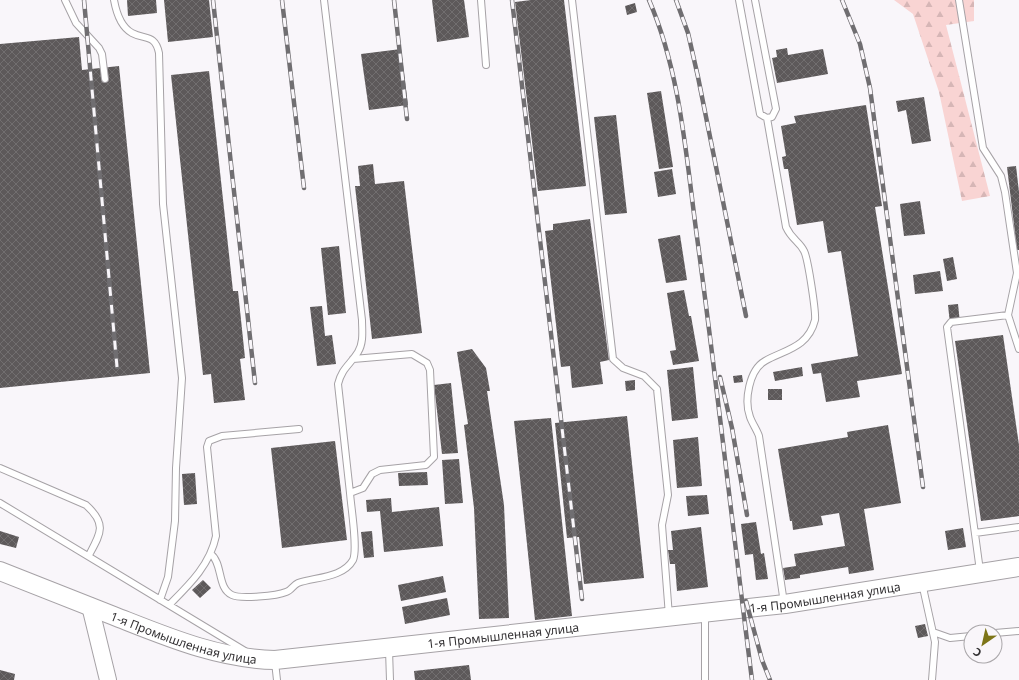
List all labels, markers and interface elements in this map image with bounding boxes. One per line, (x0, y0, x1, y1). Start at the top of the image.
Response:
street label: 1-я Промышленная улица (749, 577, 902, 616)
street label: 1-я Промышленная улица (108, 607, 258, 667)
street label: 1-я Промышленная улица (427, 618, 580, 652)
north arrow (963, 624, 1003, 664)
text: С (970, 644, 984, 661)

